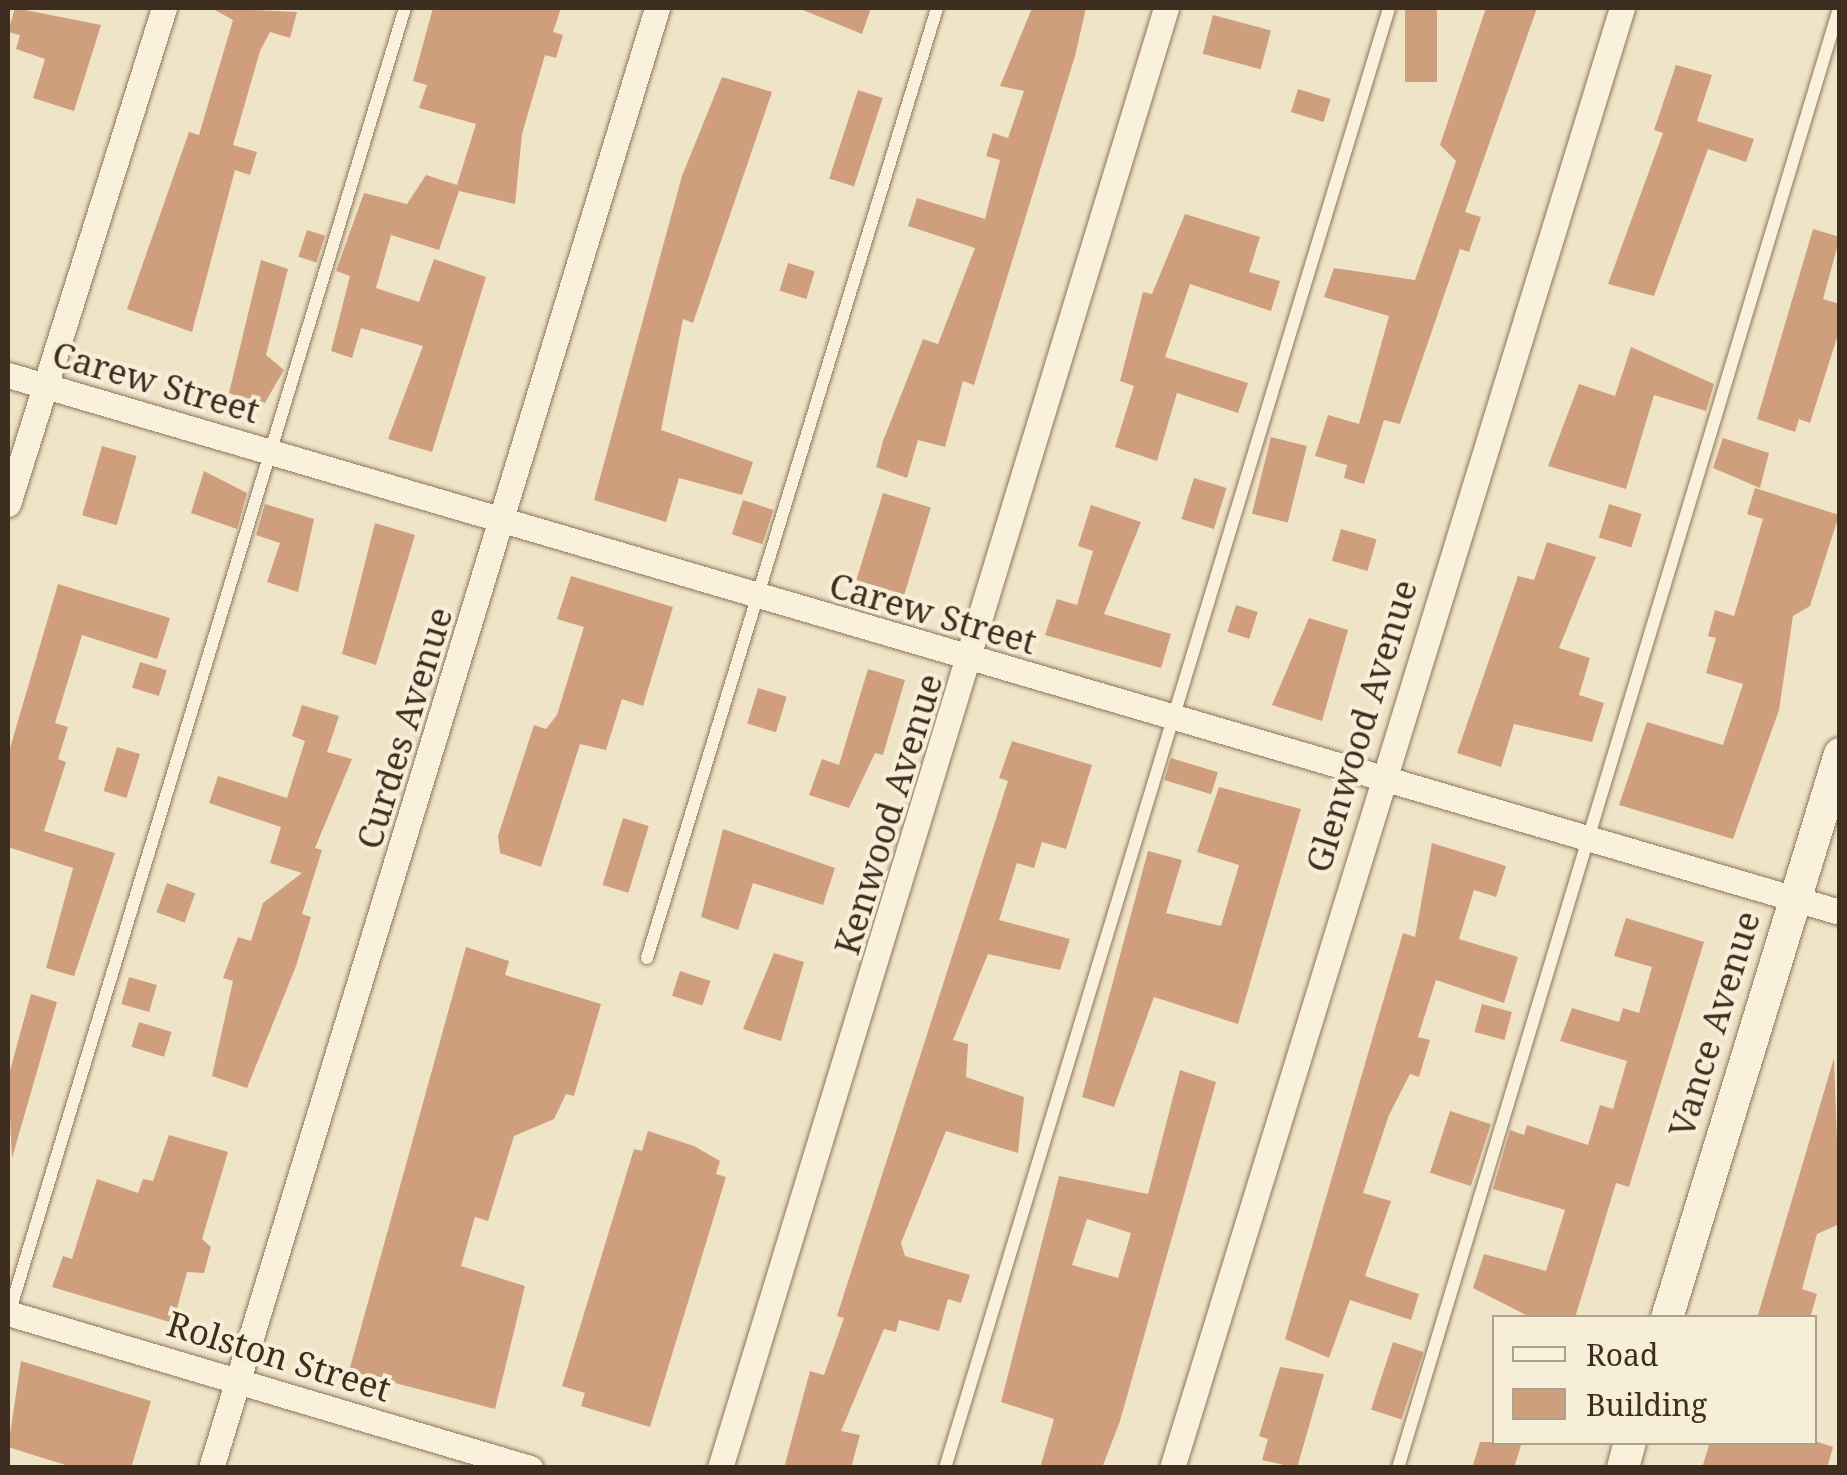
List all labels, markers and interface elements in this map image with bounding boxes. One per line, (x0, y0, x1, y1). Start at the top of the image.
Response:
street label: Carew Street (48, 332, 264, 432)
street label: Carew Street (825, 563, 1041, 663)
street label: Glenwood Avenue (1297, 575, 1425, 877)
street label: Curdes Avenue (347, 602, 461, 854)
street label: Kenwood Avenue (825, 669, 951, 959)
street label: Vance Avenue (1660, 906, 1768, 1142)
street label: Rolston Street (162, 1302, 396, 1410)
legend (1492, 1315, 1817, 1445)
text: Road (1586, 1334, 1658, 1375)
text: Building (1586, 1384, 1707, 1425)

